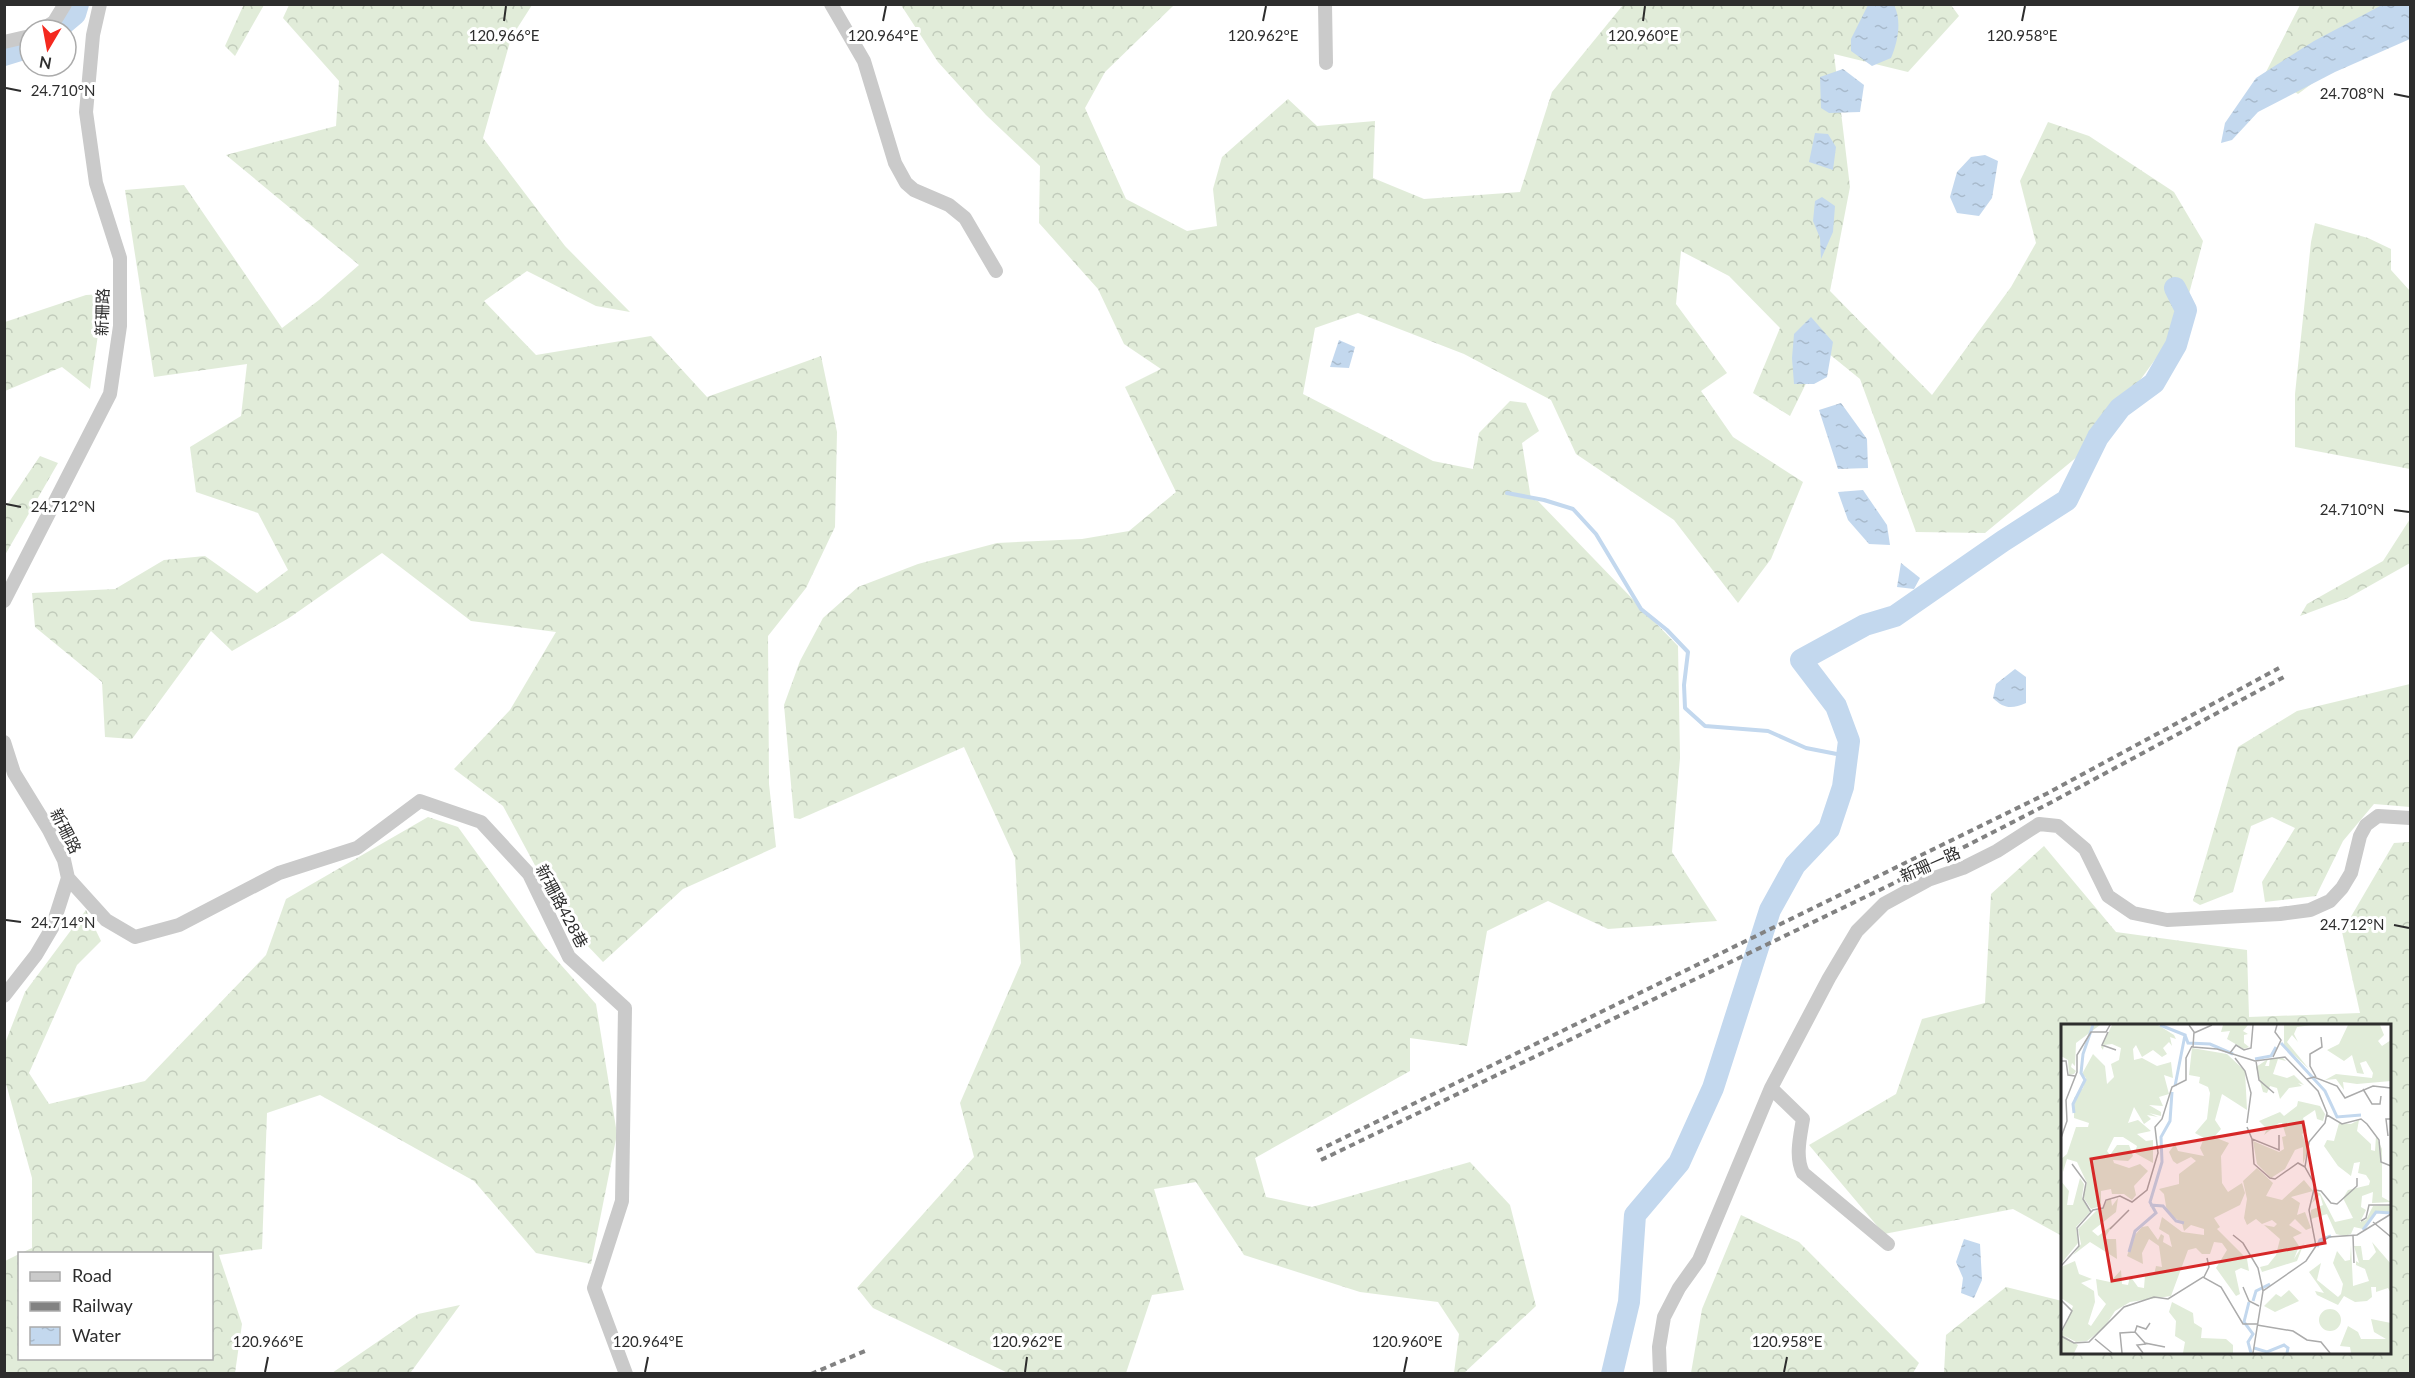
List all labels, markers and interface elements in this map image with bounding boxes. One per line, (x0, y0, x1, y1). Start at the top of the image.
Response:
north arrow (18, 18, 78, 78)
text: 120.966°E (469, 26, 539, 44)
text: 120.964°E (848, 26, 918, 44)
text: 120.962°E (1228, 26, 1298, 44)
text: 120.960°E (1608, 26, 1678, 44)
text: 120.958°E (1987, 26, 2057, 44)
text: N (38, 53, 53, 74)
text: 24.710°N (31, 81, 95, 99)
text: 24.708°N (2320, 84, 2384, 102)
street label: 新珊路 (91, 288, 112, 336)
text: 24.712°N (31, 497, 95, 515)
text: 24.710°N (2320, 500, 2384, 518)
street label: 新珊路 (47, 805, 86, 856)
street label: 新珊一路 (1897, 842, 1963, 885)
street label: 新珊路428巷 (532, 861, 592, 951)
text: 24.714°N (31, 913, 95, 931)
text: 24.712°N (2320, 915, 2384, 933)
inset map (2061, 1024, 2391, 1354)
legend (18, 1252, 213, 1360)
text: Road (72, 1264, 112, 1286)
text: Railway (72, 1294, 133, 1316)
text: Water (72, 1324, 121, 1346)
text: 120.966°E (233, 1332, 303, 1350)
text: 120.964°E (613, 1332, 683, 1350)
text: 120.962°E (992, 1332, 1062, 1350)
text: 120.960°E (1372, 1332, 1442, 1350)
text: 120.958°E (1752, 1332, 1822, 1350)

